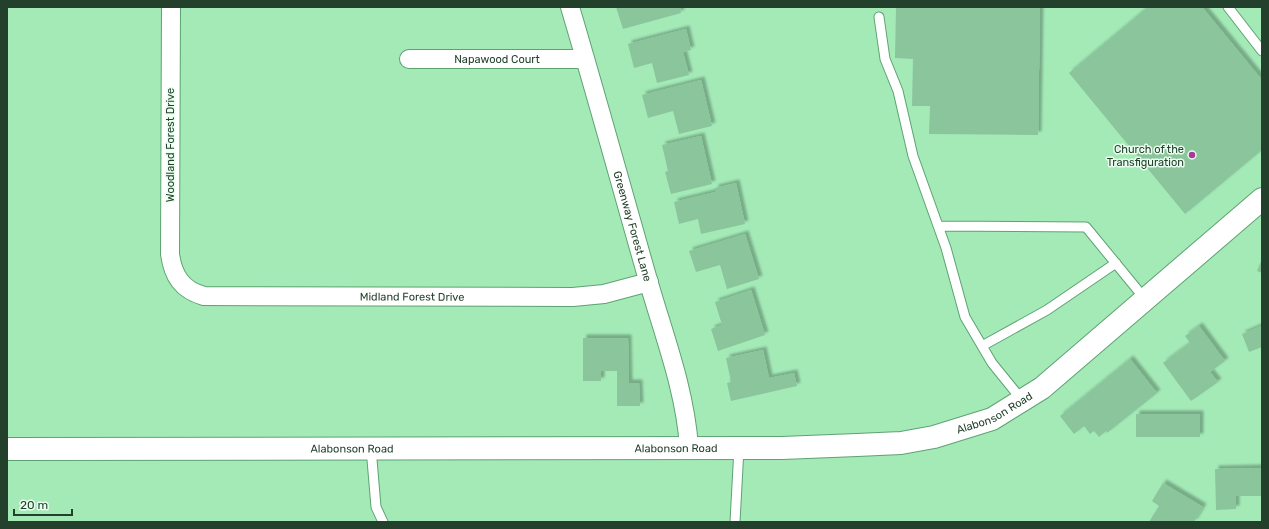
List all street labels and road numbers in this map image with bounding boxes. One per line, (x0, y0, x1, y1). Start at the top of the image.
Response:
street label: Napawood Court (454, 53, 541, 66)
street label: Woodland Forest Drive (164, 88, 177, 202)
street label: Greenway Forest Lane (610, 170, 654, 283)
street label: Midland Forest Drive (360, 290, 464, 304)
street label: Alabonson Road (955, 390, 1035, 437)
street label: Alabonson Road (634, 442, 718, 455)
street label: Alabonson Road (310, 443, 394, 456)

